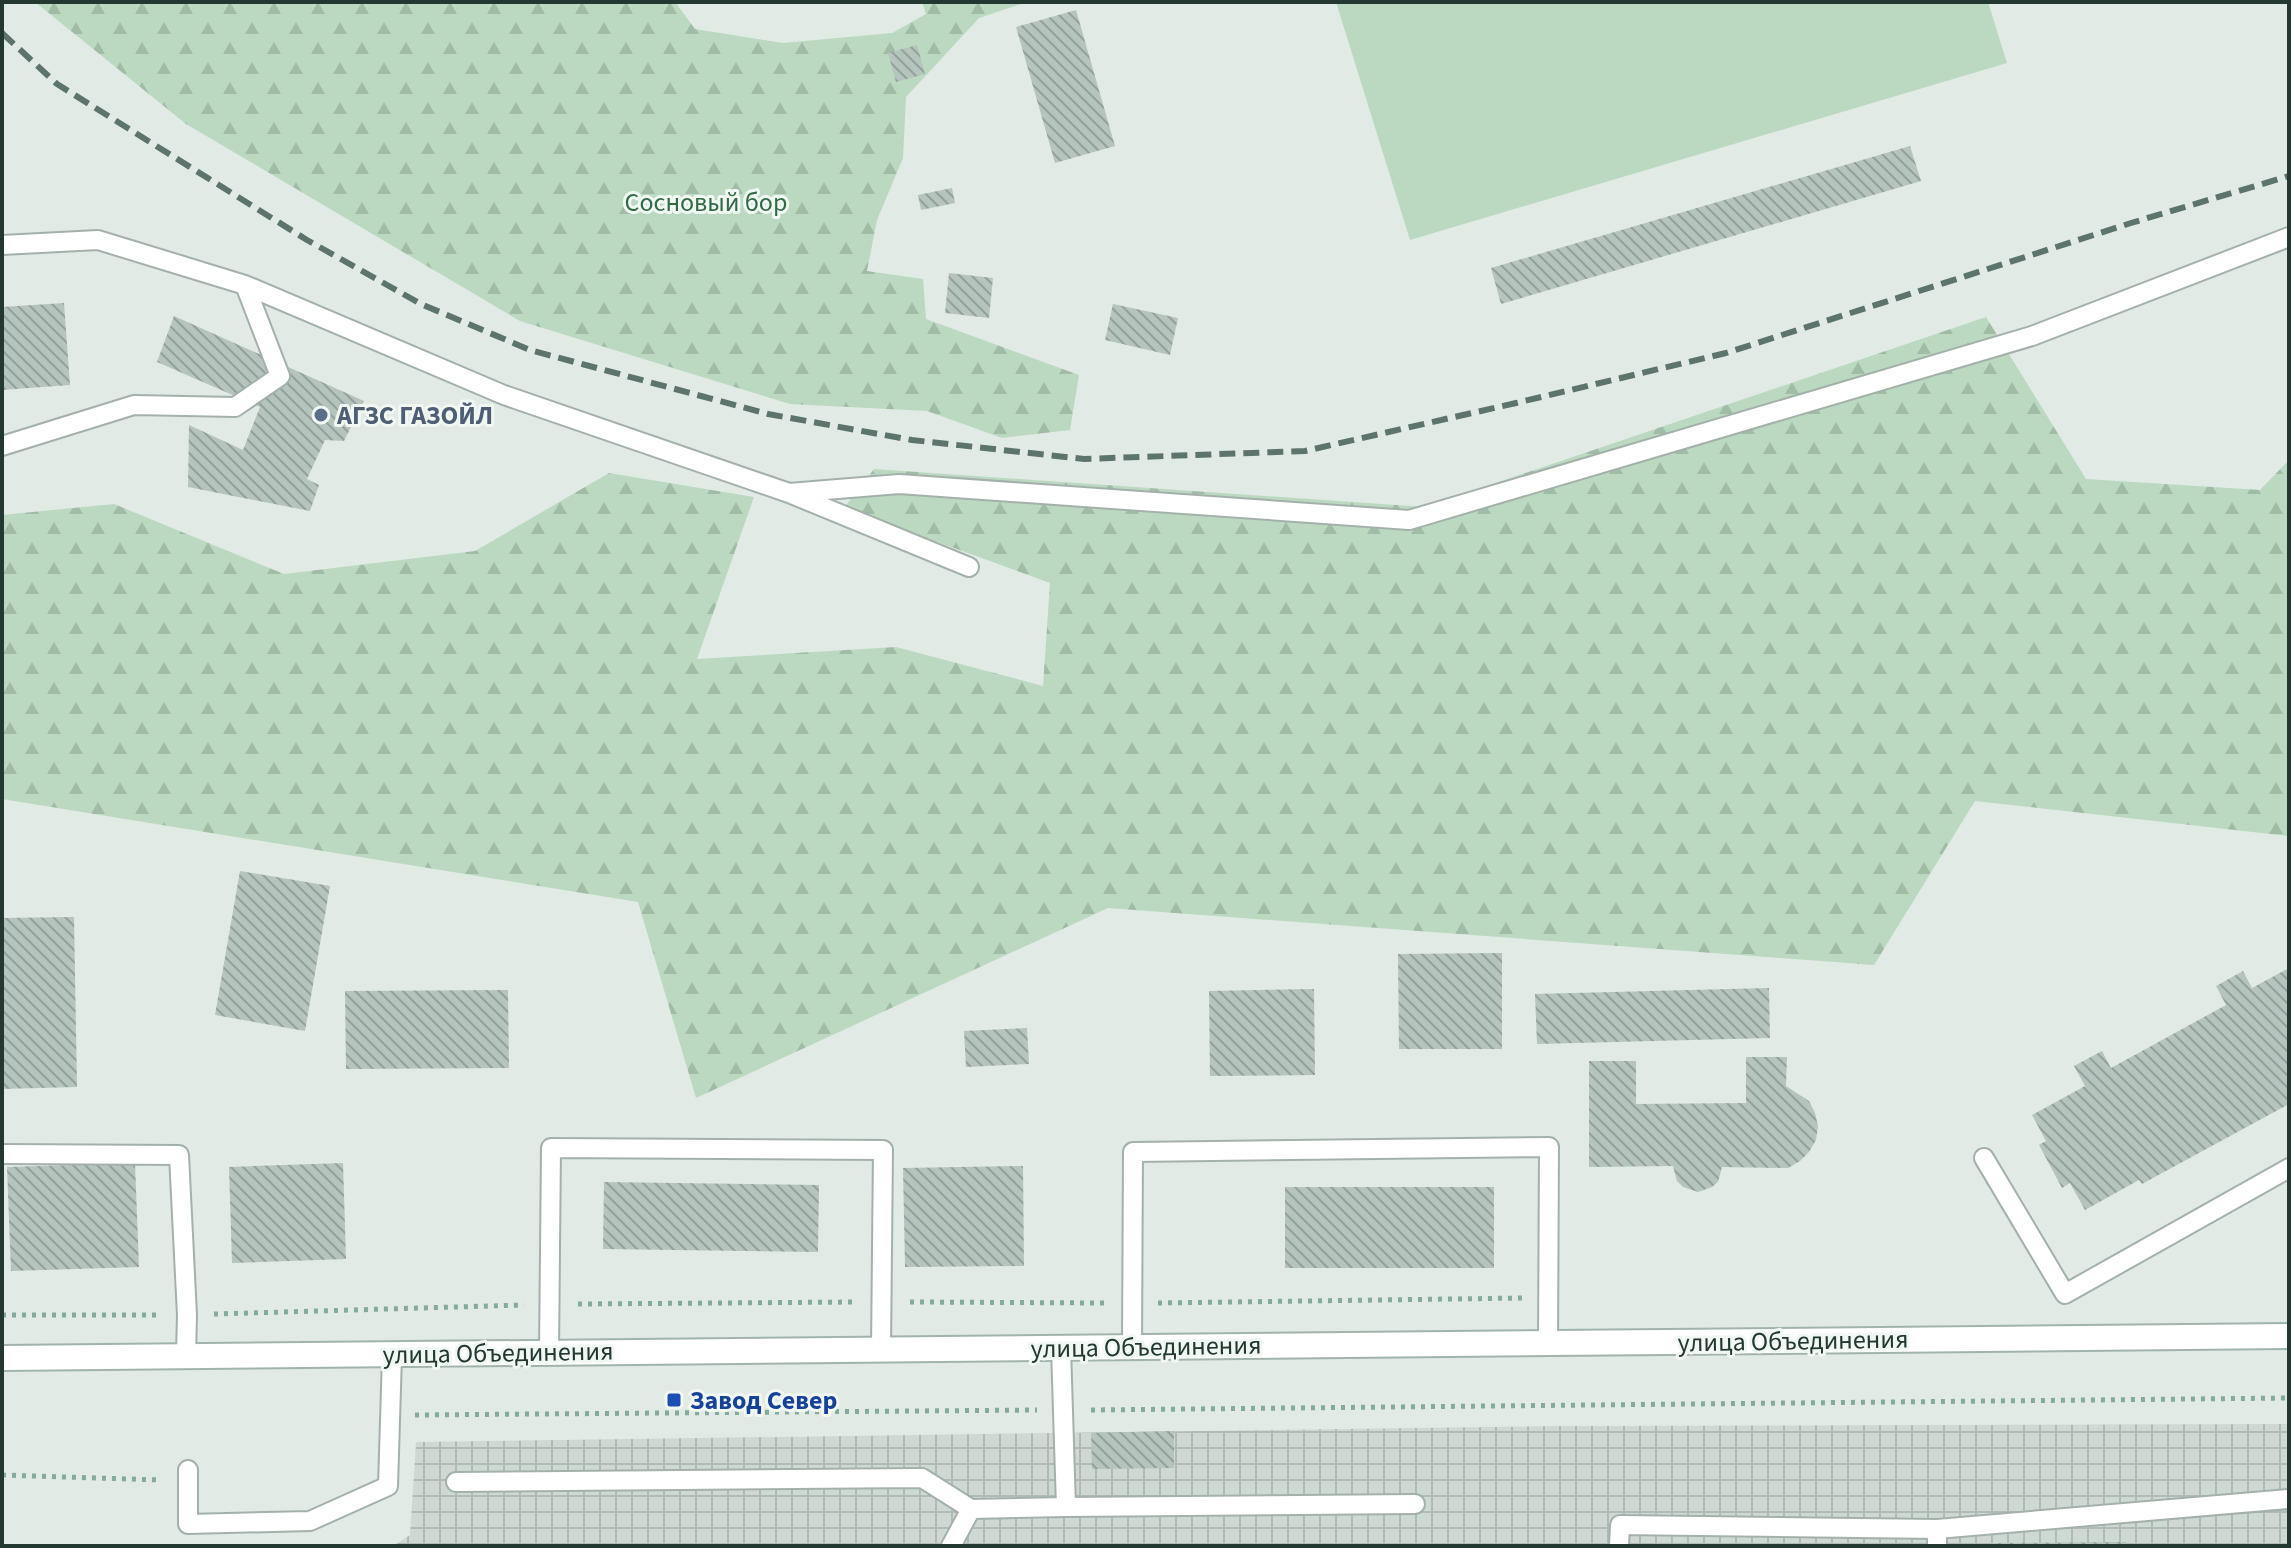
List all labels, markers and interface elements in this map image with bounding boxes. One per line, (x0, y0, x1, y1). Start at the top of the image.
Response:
park label: Сосновый бор (625, 184, 787, 221)
place label: АГЗС ГАЗОЙЛ (336, 397, 493, 434)
marker: АГЗС ГАЗОЙЛ (312, 406, 330, 424)
street label: улица Объединения (1677, 1320, 1909, 1362)
street label: улица Объединения (1030, 1326, 1262, 1368)
street label: улица Объединения (382, 1332, 614, 1374)
place label: Завод Север (690, 1382, 837, 1419)
marker: Завод Север (665, 1391, 683, 1409)

